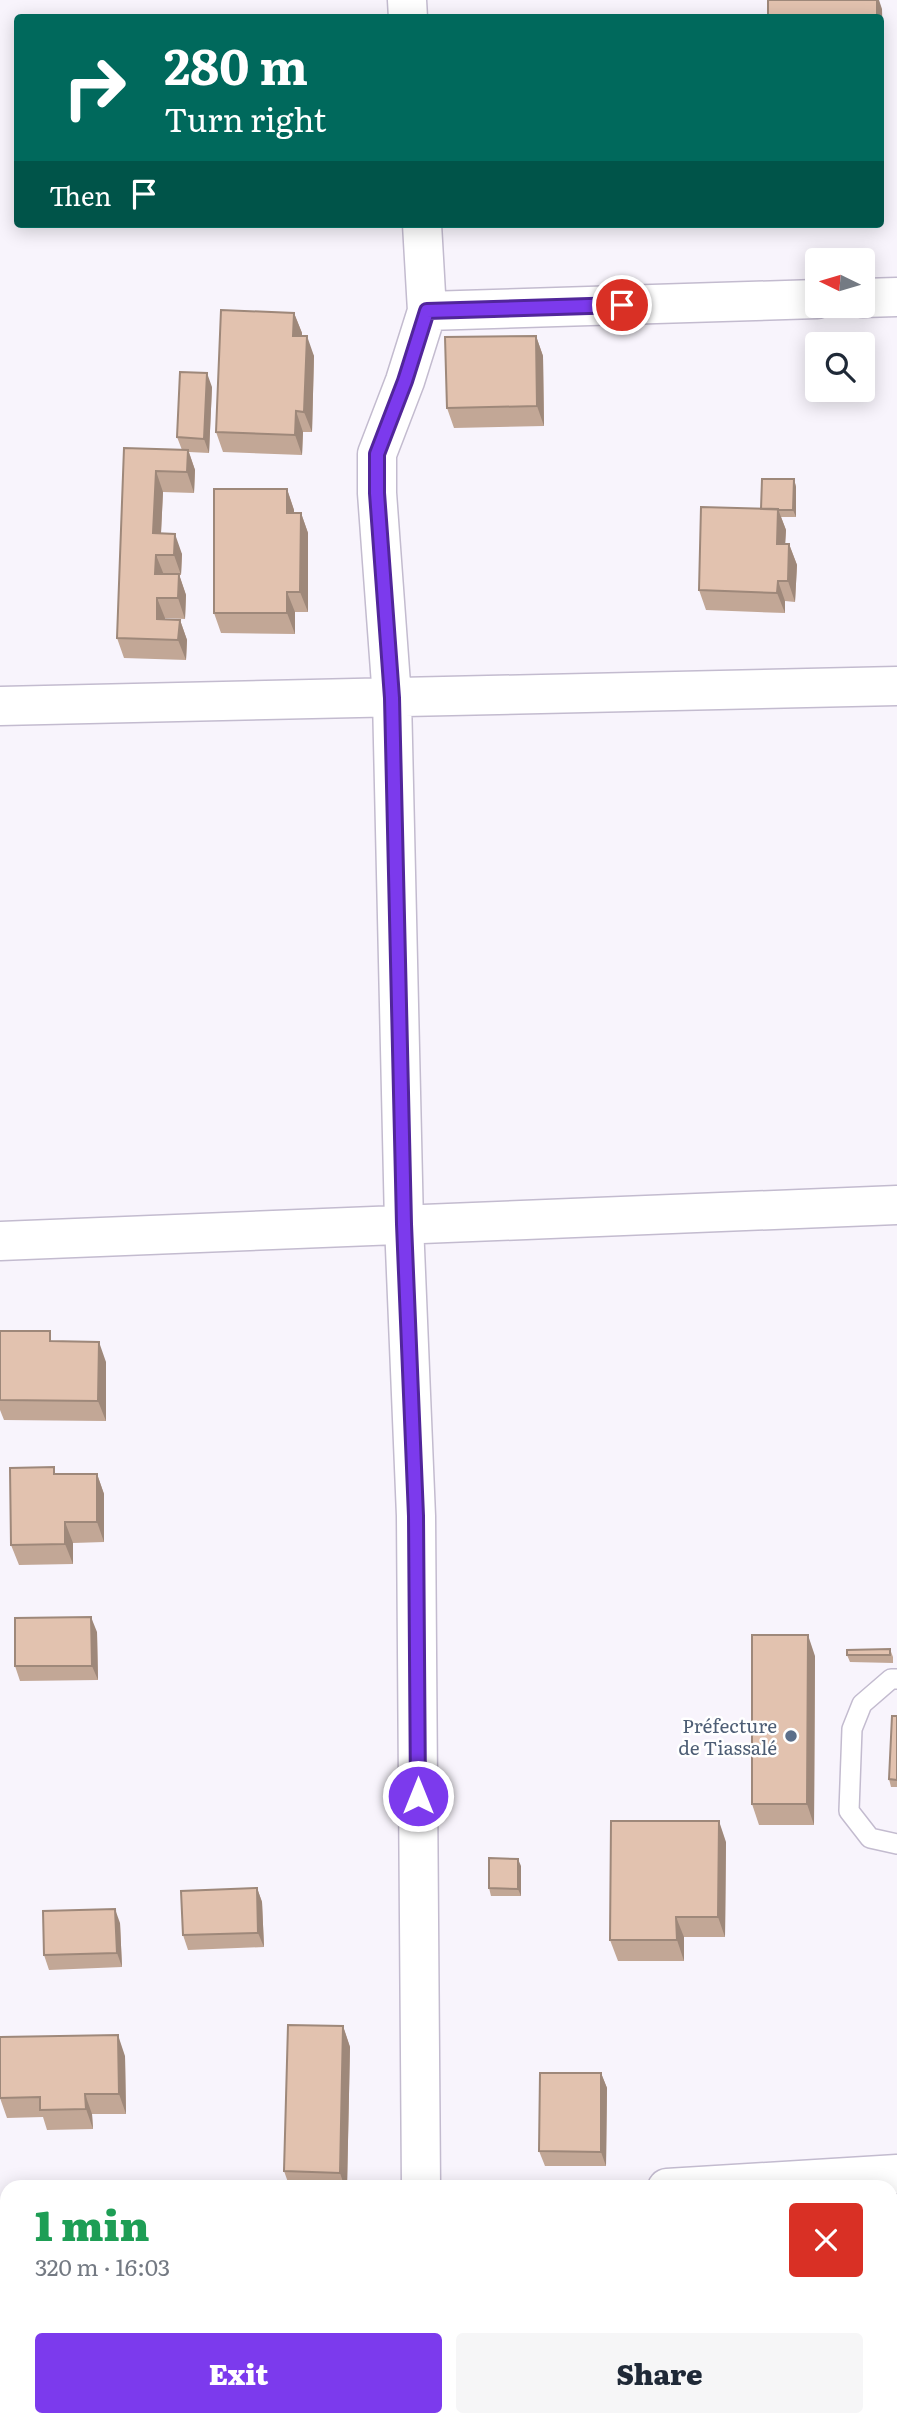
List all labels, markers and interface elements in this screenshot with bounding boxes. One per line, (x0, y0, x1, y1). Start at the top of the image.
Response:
text: 280 m (164, 27, 308, 100)
icon: right (49, 42, 140, 133)
text: Turn right (164, 94, 326, 142)
text: Then (49, 175, 111, 214)
icon: arrive (125, 175, 163, 213)
north arrow (805, 248, 875, 318)
map controls (805, 248, 875, 402)
pin (592, 275, 652, 335)
icon: arrive (603, 286, 641, 324)
button: search (805, 332, 875, 402)
place label: Préfecture de Tiassalé (678, 1711, 777, 1761)
marker: Préfecture de Tiassalé (783, 1728, 799, 1744)
position arrow (381, 1759, 455, 1833)
text: 1 min (35, 2192, 150, 2254)
button: close (789, 2203, 863, 2277)
text: 320 m · 16:03 (35, 2249, 170, 2283)
button: Exit (35, 2333, 442, 2413)
button: Share (456, 2333, 863, 2413)

